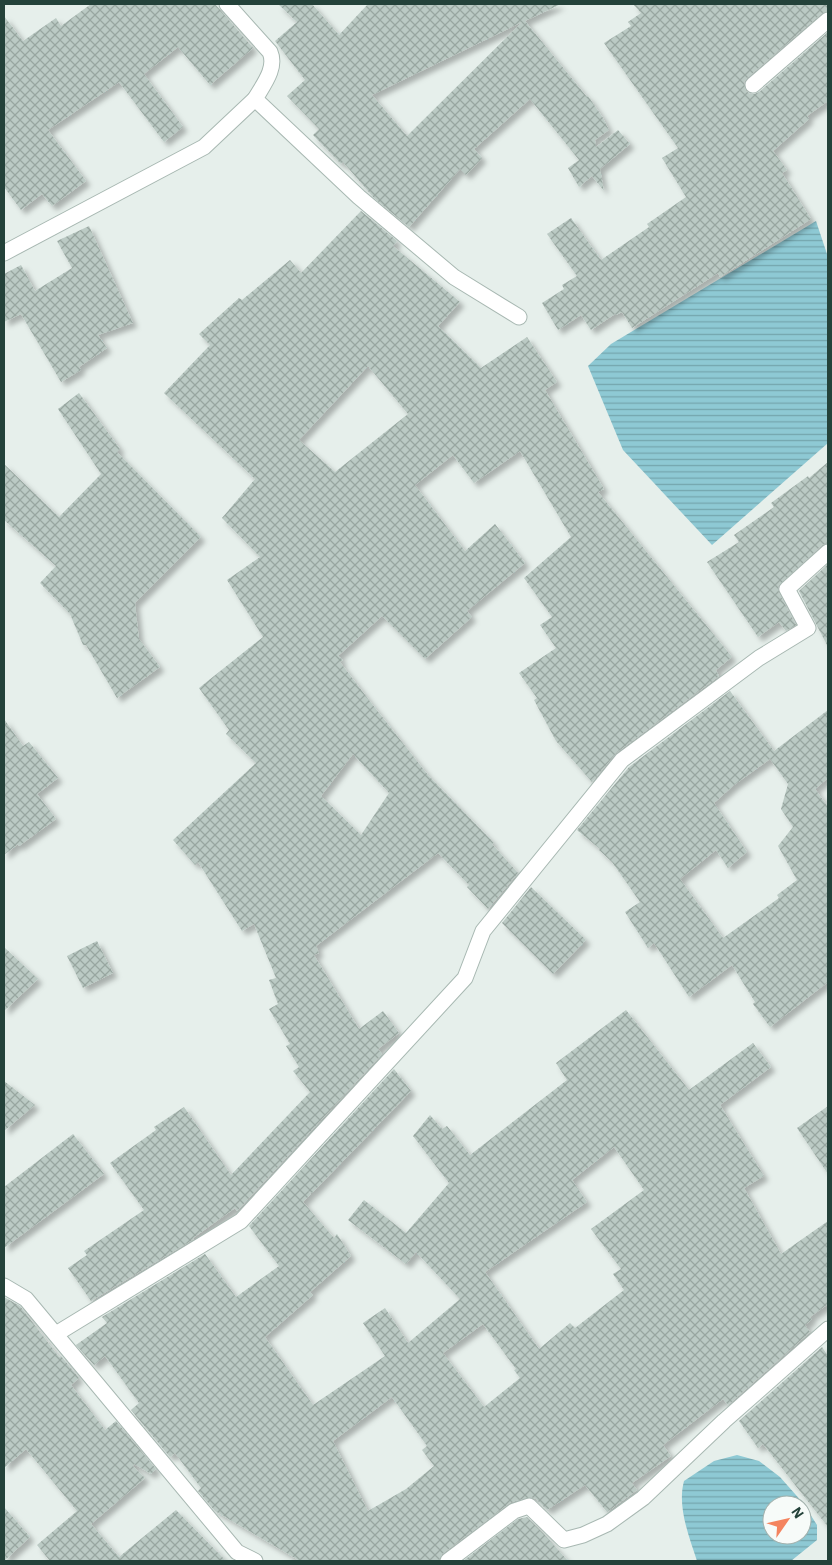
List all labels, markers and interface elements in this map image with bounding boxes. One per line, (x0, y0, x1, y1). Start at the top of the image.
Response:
north arrow (762, 1495, 812, 1545)
text: N (787, 1503, 808, 1522)

